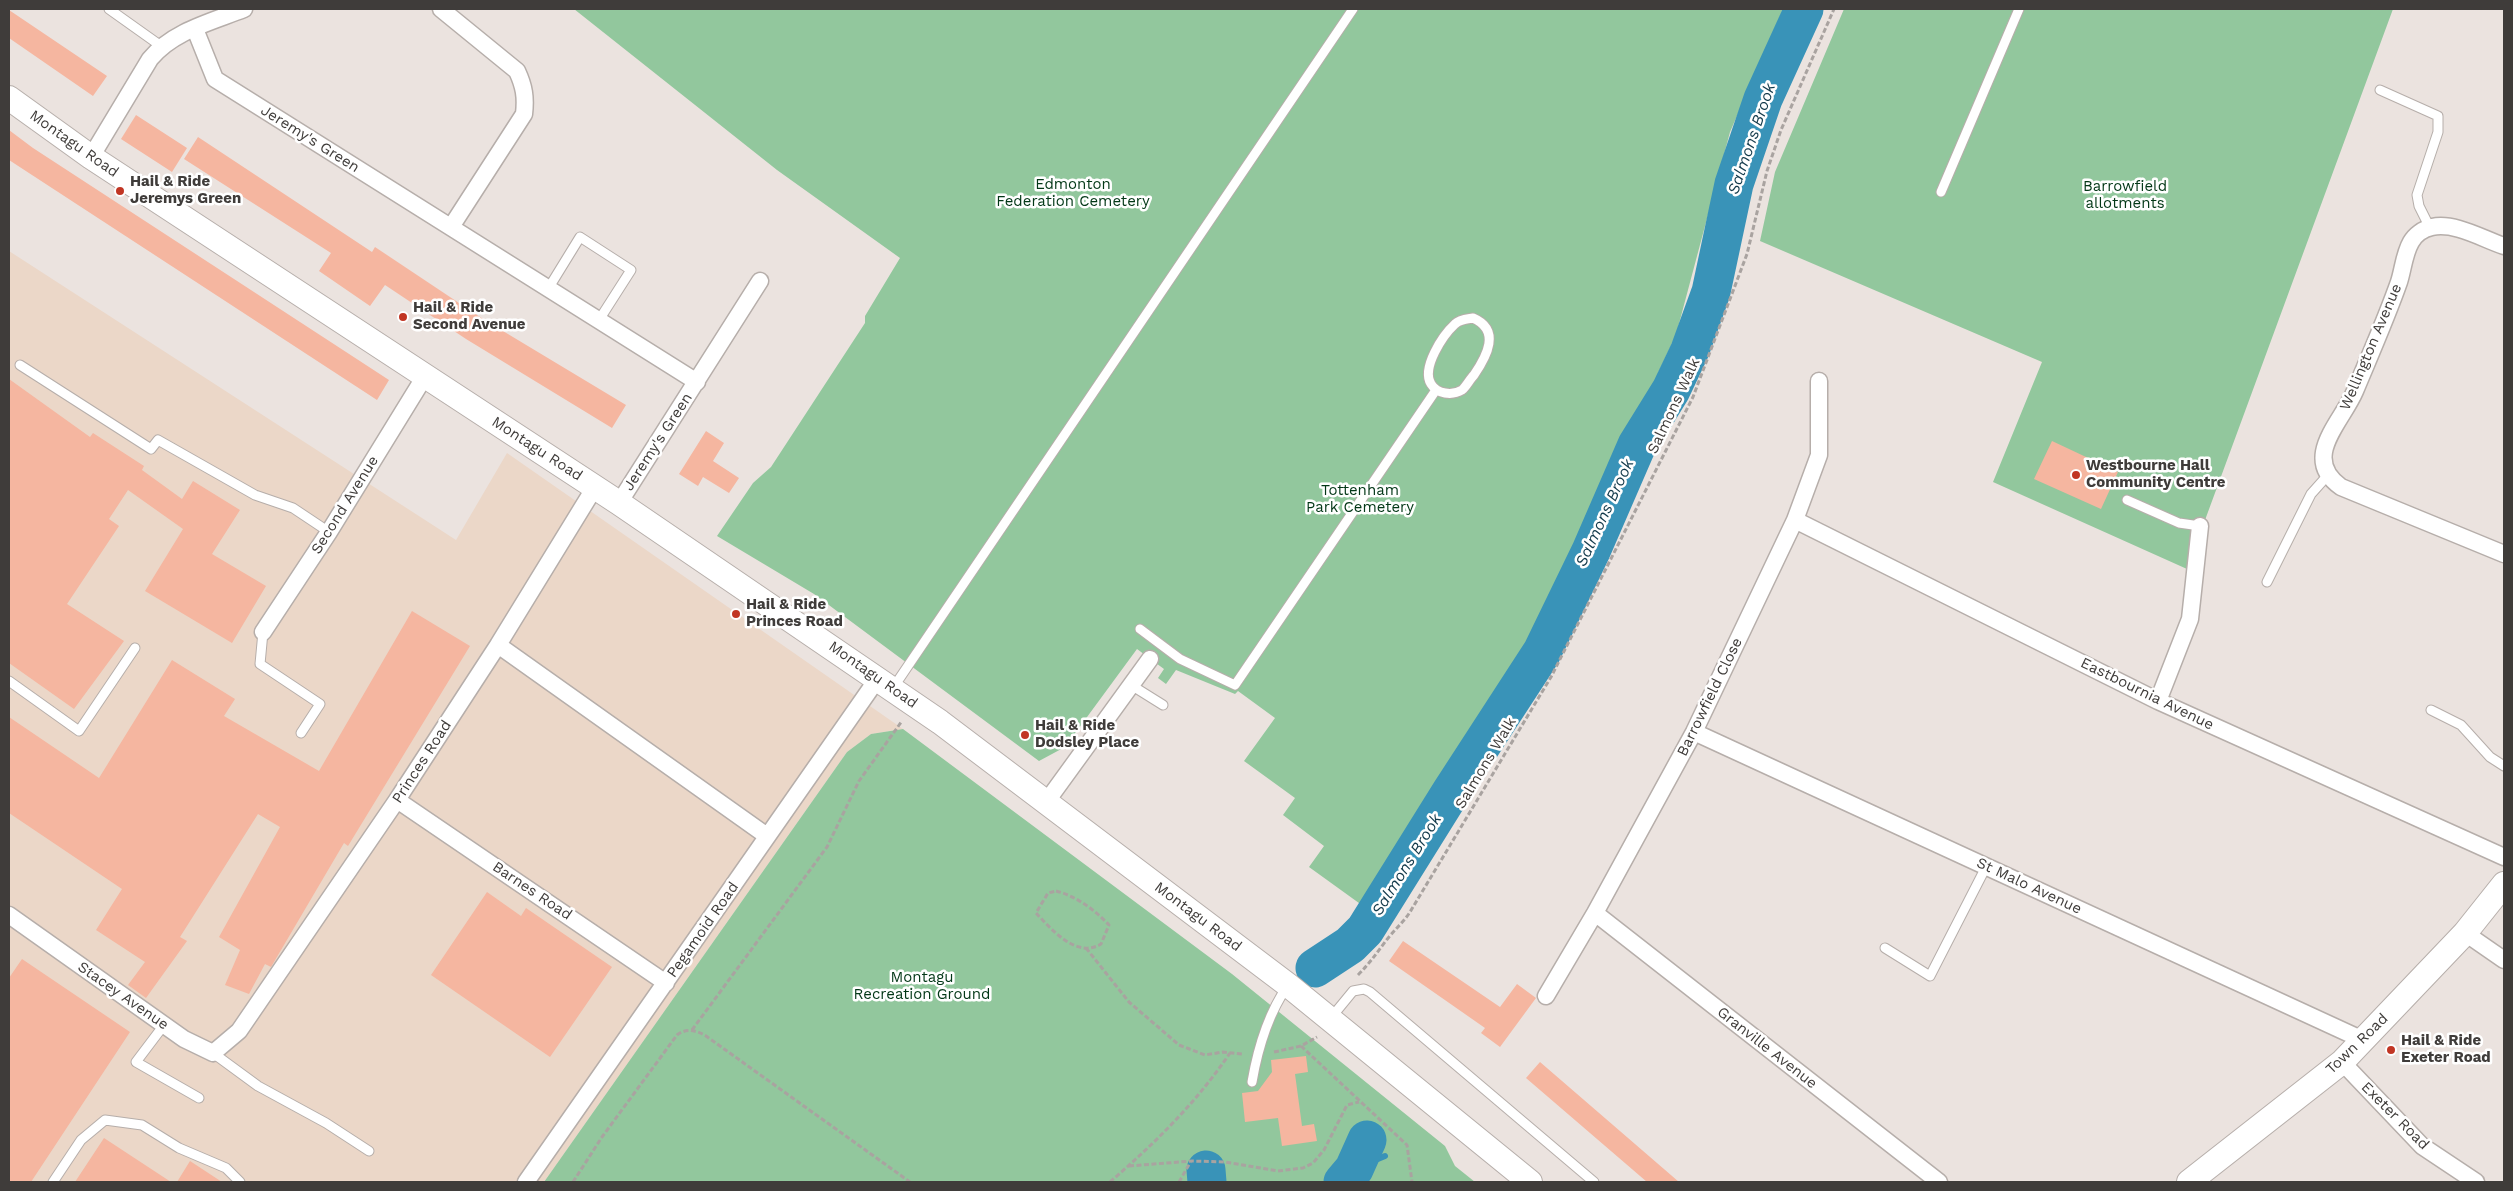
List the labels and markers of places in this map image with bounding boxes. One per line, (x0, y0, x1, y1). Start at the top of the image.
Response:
place label: Hail & Ride Jeremys Green (130, 173, 241, 208)
marker: Hail & Ride Jeremys Green (114, 185, 126, 197)
place label: Hail & Ride Second Avenue (413, 299, 525, 334)
marker: Hail & Ride Second Avenue (397, 311, 409, 323)
place label: Westbourne Hall Community Centre (2086, 457, 2225, 492)
marker: Westbourne Hall Community Centre (2070, 469, 2082, 481)
place label: Hail & Ride Princes Road (746, 596, 843, 631)
marker: Hail & Ride Princes Road (730, 608, 742, 620)
place label: Hail & Ride Dodsley Place (1035, 717, 1139, 752)
marker: Hail & Ride Dodsley Place (1019, 729, 1031, 741)
place label: Hail & Ride Exeter Road (2401, 1032, 2491, 1067)
marker: Hail & Ride Exeter Road (2385, 1044, 2397, 1056)

